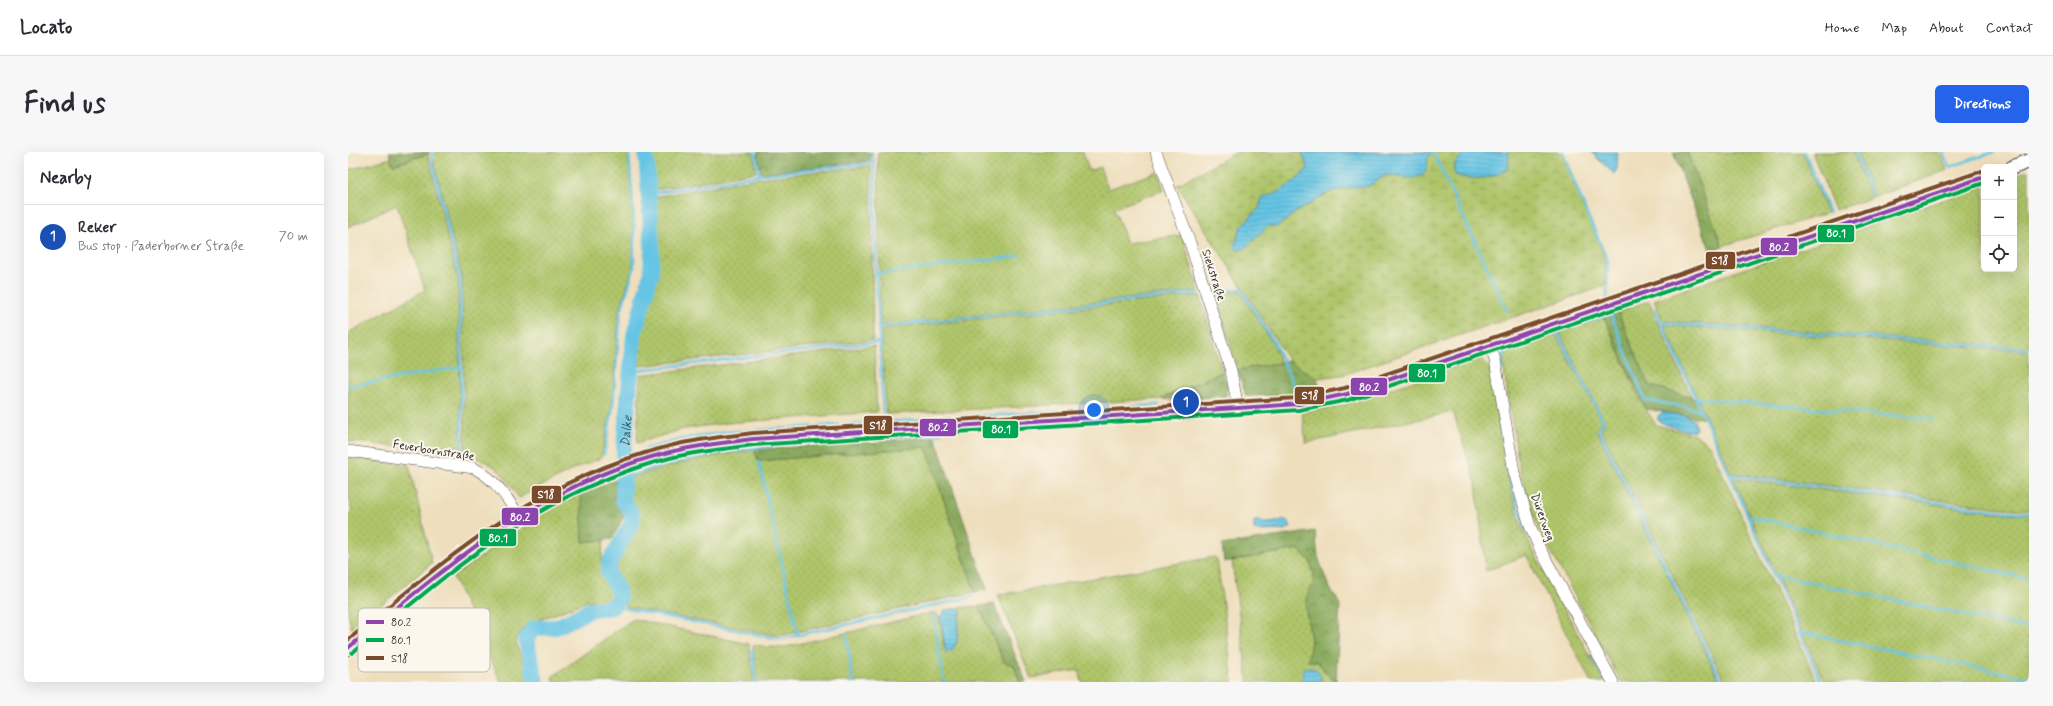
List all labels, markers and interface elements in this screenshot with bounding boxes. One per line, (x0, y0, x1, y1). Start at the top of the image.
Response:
text: Locato (20, 15, 72, 40)
text: Home (1825, 19, 1859, 37)
text: Map (1881, 19, 1907, 37)
text: About (1929, 19, 1964, 37)
text: Contact (1986, 19, 2033, 37)
button: Directions (1935, 85, 2029, 123)
text: Find us (24, 86, 105, 123)
map controls (1981, 164, 2017, 272)
button: + (1981, 164, 2017, 200)
text: Nearby (40, 167, 92, 189)
button: − (1981, 200, 2017, 236)
text: Reker (78, 218, 116, 238)
line badge: 80.1 (1817, 224, 1855, 243)
text: 80.1 (1826, 227, 1846, 241)
text: 1 (50, 228, 56, 245)
text: 70 m (279, 228, 308, 245)
button: locate (1981, 236, 2017, 272)
line badge: 80.2 (1760, 237, 1798, 256)
text: Bus stop · Paderborner Straße (78, 238, 244, 255)
text: 80.2 (1769, 241, 1790, 255)
street label: Siekstraße (1197, 247, 1229, 303)
line badge: S18 (1705, 251, 1736, 270)
text: S18 (1711, 254, 1729, 268)
line badge: 80.1 (1408, 363, 1446, 383)
text: 80.1 (1417, 367, 1437, 381)
line badge: 80.2 (1350, 377, 1388, 396)
text: 80.2 (1359, 381, 1380, 395)
line badge: S18 (1294, 386, 1325, 405)
pin: 1 (1173, 387, 1199, 417)
text: S18 (1301, 389, 1319, 403)
your location (1084, 400, 1104, 420)
water label: Dalke (617, 414, 637, 448)
line badge: S18 (863, 415, 893, 435)
line badge: 80.2 (919, 418, 957, 437)
text: S18 (869, 419, 887, 433)
line badge: 80.1 (982, 420, 1019, 439)
text: 80.2 (928, 421, 949, 435)
text: 80.1 (991, 423, 1011, 437)
street label: Feuerbornstraße (392, 437, 476, 465)
line badge: S18 (531, 485, 562, 504)
text: S18 (537, 488, 555, 502)
street label: Dürerweg (1526, 491, 1558, 543)
line badge: 80.2 (501, 507, 539, 526)
text: 80.2 (510, 511, 531, 525)
line badge: 80.1 (479, 528, 517, 547)
text: 80.1 (488, 532, 508, 546)
legend (358, 608, 490, 672)
text: 80.2 (391, 616, 412, 630)
text: 80.1 (391, 634, 411, 648)
text: S18 (391, 652, 408, 666)

